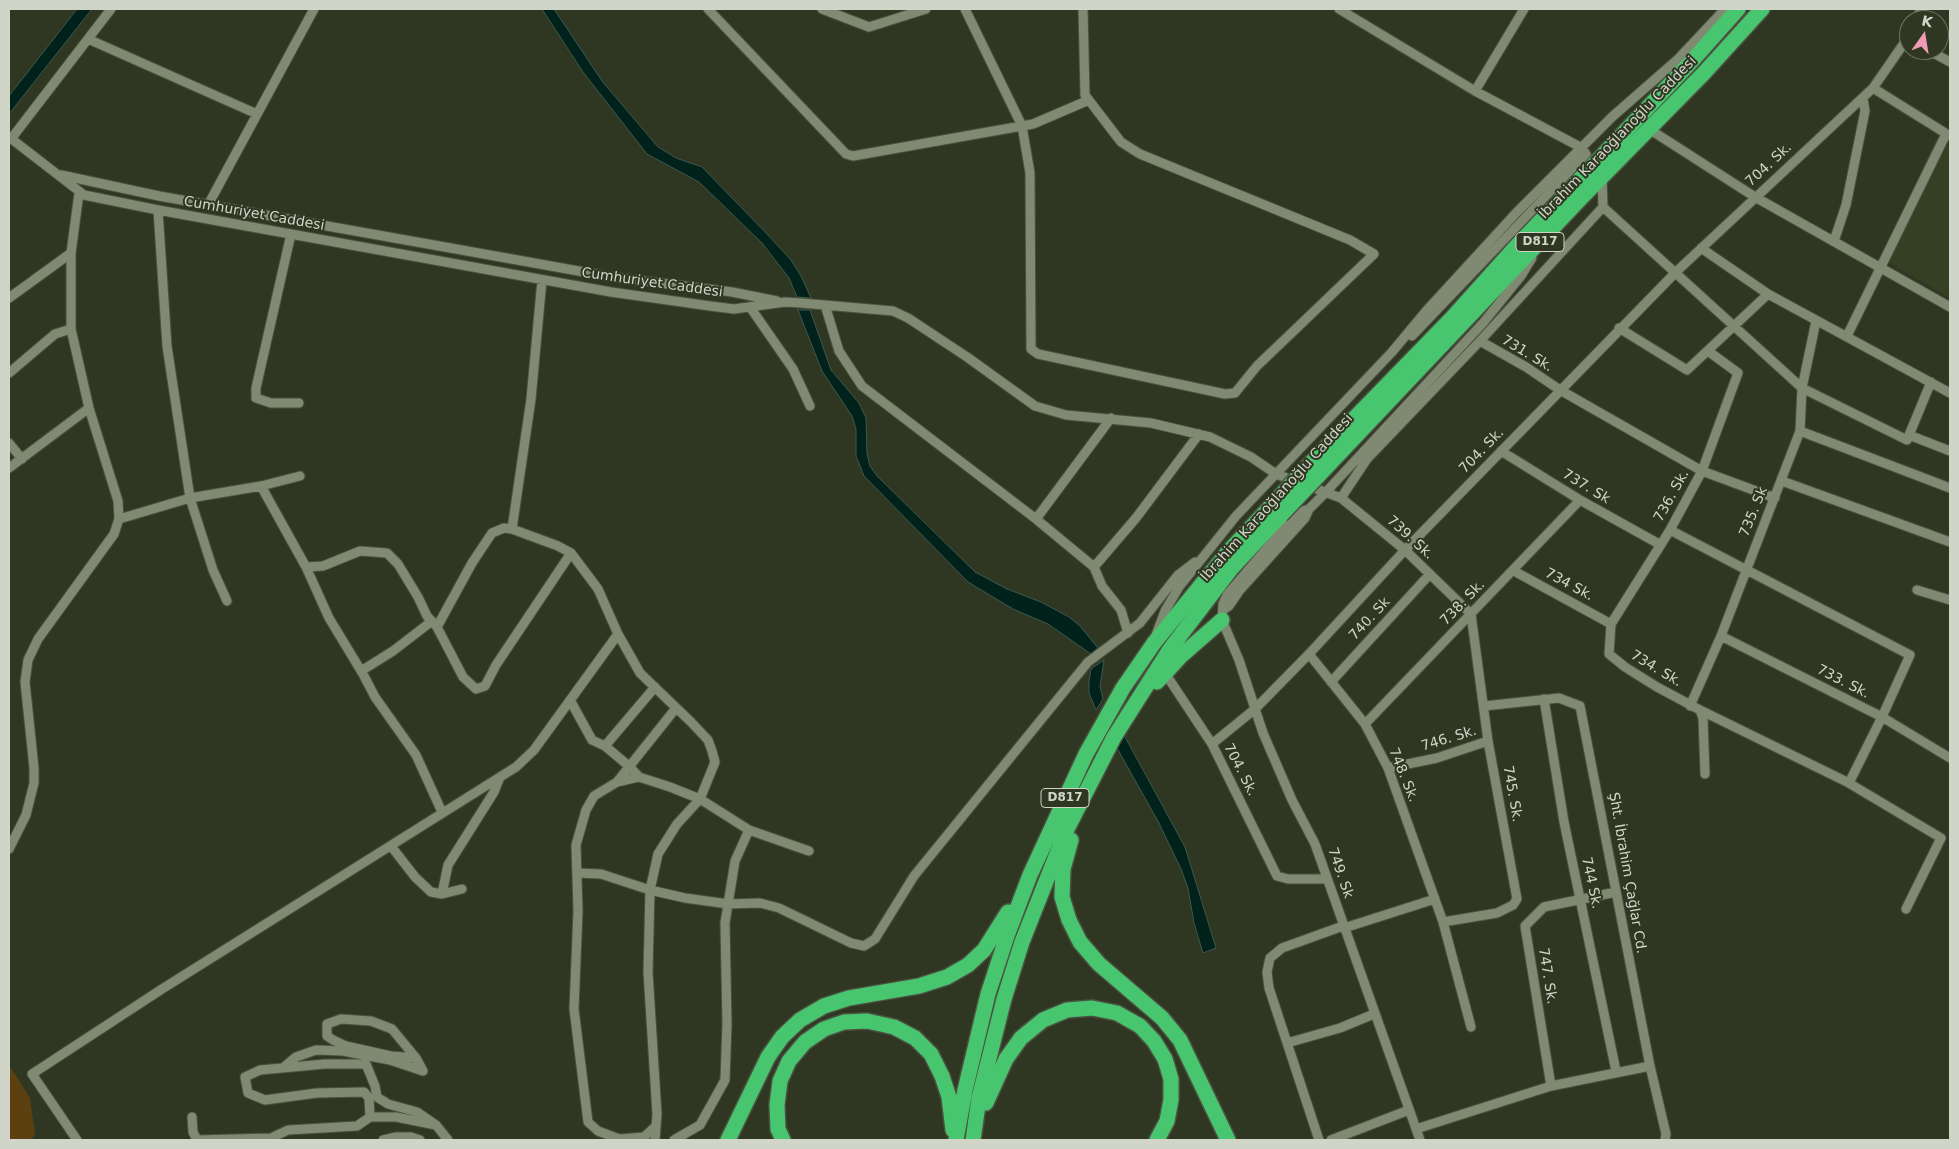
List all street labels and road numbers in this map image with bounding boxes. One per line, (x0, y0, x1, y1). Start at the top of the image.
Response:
street label: İbrahim Karaoğlanoğlu Caddesi (1536, 53, 1700, 223)
street label: 704. Sk. (1742, 139, 1796, 191)
street label: Cumhuriyet Caddesi (182, 193, 326, 235)
road number: D817 (1516, 232, 1564, 252)
street label: Cumhuriyet Caddesi (580, 265, 724, 301)
street label: 731. Sk. (1498, 332, 1556, 376)
street label: İbrahim Karaoğlanoğlu Caddesi (1197, 411, 1357, 585)
street label: 704. Sk. (1456, 425, 1508, 477)
street label: 737. Sk (1559, 466, 1613, 508)
street label: 736. Sk. (1651, 467, 1693, 525)
street label: 735. Sk (1736, 484, 1772, 540)
street label: 739. Sk. (1383, 513, 1437, 563)
street label: 734 Sk. (1542, 565, 1596, 605)
street label: 738. Sk. (1437, 577, 1489, 629)
street label: 740. Sk (1346, 594, 1394, 644)
street label: 734. Sk. (1627, 647, 1685, 691)
street label: 733. Sk. (1814, 662, 1872, 702)
street label: 746. Sk. (1419, 723, 1479, 755)
street label: 704. Sk. (1220, 741, 1260, 799)
street label: 748. Sk. (1385, 745, 1421, 805)
street label: 745. Sk. (1499, 764, 1525, 824)
road number: D817 (1041, 788, 1089, 808)
street label: Şht. İbrahim Çağlar Cd. (1605, 791, 1649, 955)
street label: 749. Sk (1323, 845, 1357, 901)
street label: 744 Sk. (1577, 856, 1605, 910)
street label: 747. Sk. (1534, 947, 1560, 1005)

